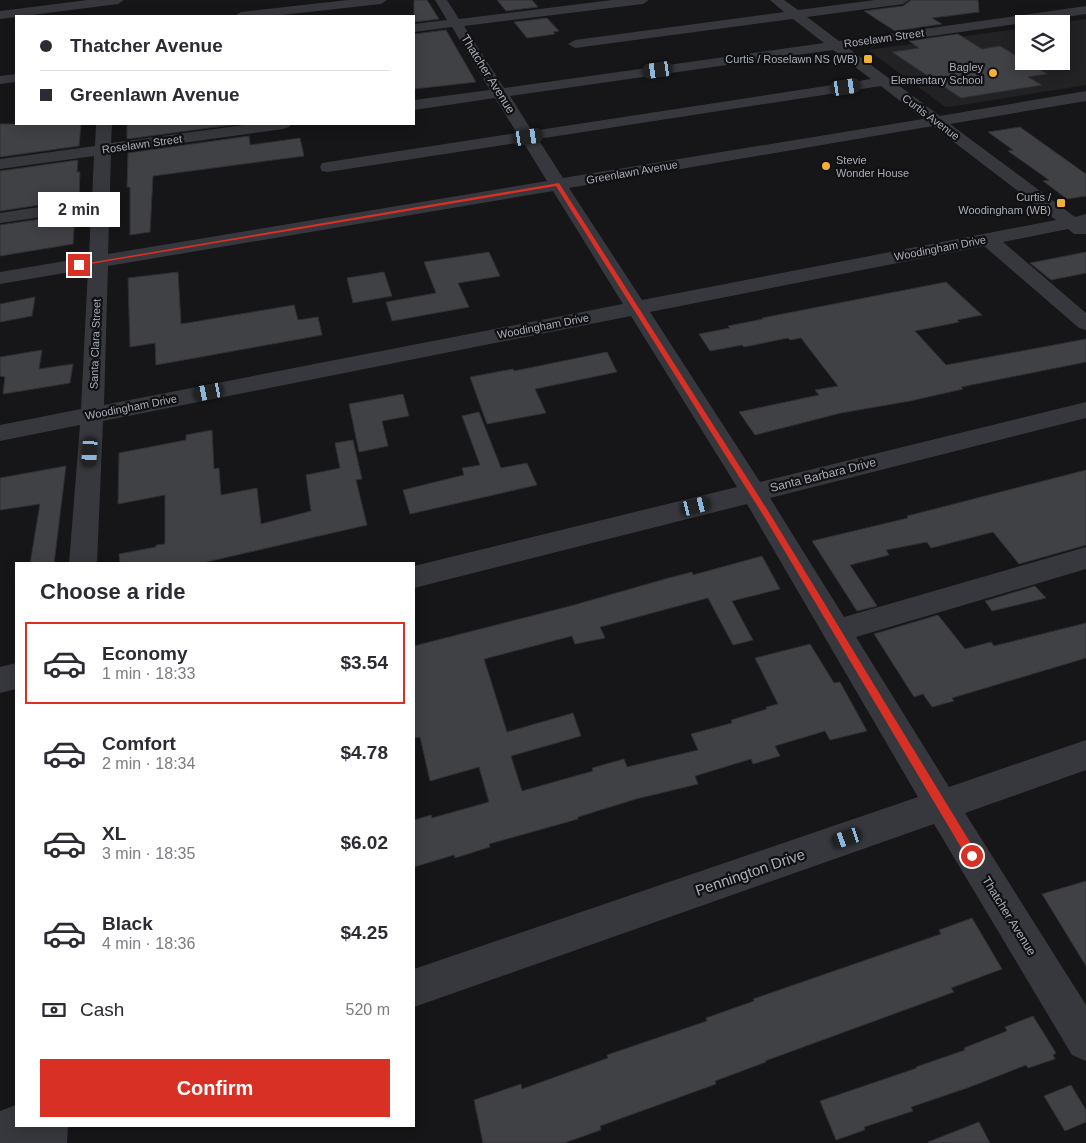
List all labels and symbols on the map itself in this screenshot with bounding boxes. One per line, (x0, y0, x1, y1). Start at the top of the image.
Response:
street label: Roselawn Street (843, 26, 925, 50)
street label: Thatcher Avenue (458, 32, 518, 116)
place label: Curtis / Roselawn NS (WB) (725, 53, 858, 65)
marker: Curtis / Roselawn NS (WB) (862, 53, 874, 65)
car (642, 60, 673, 80)
place label: Bagley Elementary School (891, 61, 983, 86)
marker: Bagley Elementary School (987, 67, 999, 79)
car (830, 77, 861, 97)
street label: Curtis Avenue (900, 92, 962, 142)
car (512, 127, 543, 147)
street label: Roselawn Street (101, 132, 183, 156)
place label: Stevie Wonder House (836, 154, 909, 179)
street label: Greenlawn Avenue (585, 158, 679, 186)
marker: Stevie Wonder House (820, 160, 832, 172)
place label: Curtis / Woodingham (WB) (958, 191, 1052, 216)
callout: 2 min (38, 192, 120, 228)
marker: Curtis / Woodingham (WB) (1055, 197, 1067, 209)
street label: Woodingham Drive (893, 233, 987, 263)
route end (68, 254, 90, 276)
street label: Santa Clara Street (87, 299, 103, 389)
street label: Woodingham Drive (496, 311, 590, 341)
car (192, 382, 225, 402)
street label: Woodingham Drive (84, 392, 178, 422)
car (81, 437, 98, 467)
street label: Santa Barbara Drive (769, 455, 878, 495)
car (679, 495, 712, 517)
car (830, 826, 863, 850)
street label: Pennington Drive (693, 845, 807, 899)
route start (961, 845, 983, 867)
street label: Thatcher Avenue (979, 874, 1039, 958)

